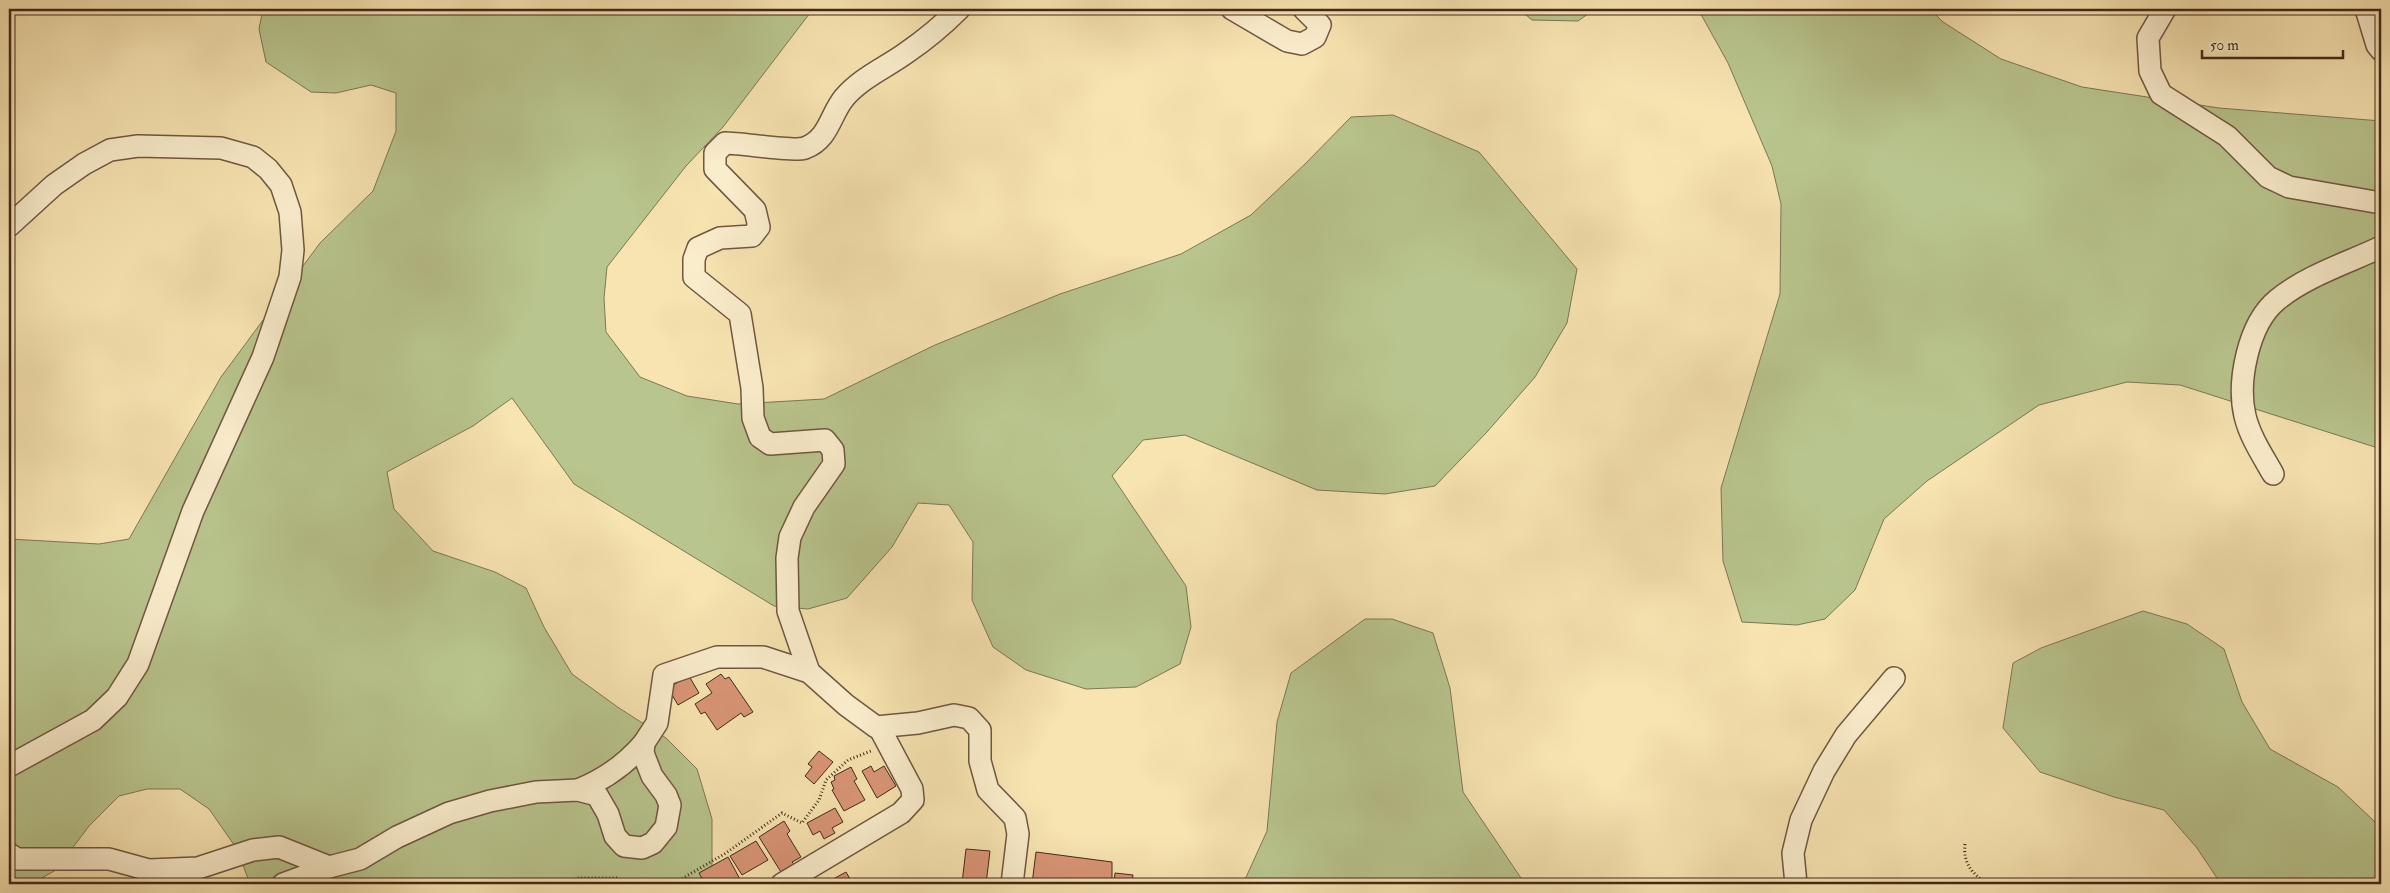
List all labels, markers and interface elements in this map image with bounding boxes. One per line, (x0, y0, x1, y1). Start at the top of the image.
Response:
scale bar (2202, 28, 2344, 60)
text: 50 m (2210, 36, 2239, 55)

